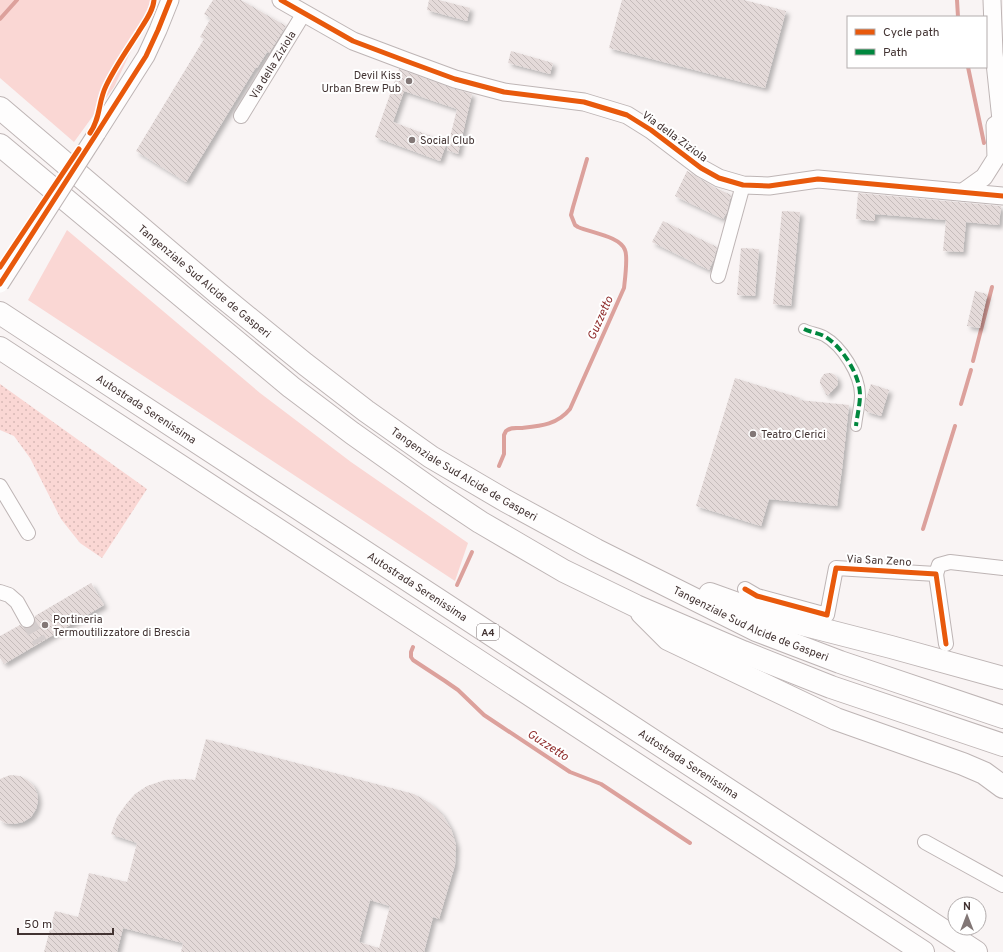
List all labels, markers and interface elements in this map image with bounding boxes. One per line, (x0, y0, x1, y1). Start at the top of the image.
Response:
legend (847, 16, 987, 68)
text: Cycle path (883, 25, 940, 41)
street label: Via della Ziziola (247, 28, 300, 102)
text: Path (883, 45, 908, 61)
place label: Devil Kiss Urban Brew Pub (322, 69, 401, 96)
marker: Devil Kiss Urban Brew Pub (404, 76, 414, 86)
street label: Via della Ziziola (639, 108, 710, 165)
place label: Social Club (420, 134, 475, 148)
marker: Social Club (407, 135, 417, 145)
street label: Tangenziale Sud Alcide de Gasperi (135, 222, 273, 341)
water label: Guzzetto (584, 293, 618, 343)
street label: Autostrada Serenissima (93, 372, 199, 448)
street label: Tangenziale Sud Alcide de Gasperi (388, 425, 539, 525)
place label: Teatro Clerici (761, 428, 826, 442)
marker: Teatro Clerici (748, 429, 758, 439)
street label: Autostrada Serenissima (364, 549, 470, 625)
street label: Via San Zeno (846, 552, 912, 570)
street label: Tangenziale Sud Alcide de Gasperi (670, 584, 830, 665)
place label: Portineria Termoutilizzatore di Brescia (53, 613, 190, 640)
marker: Portineria Termoutilizzatore di Brescia (40, 620, 50, 630)
road number: A4 (477, 624, 499, 640)
water label: Guzzetto (524, 727, 572, 766)
street label: Autostrada Serenissima (635, 727, 741, 803)
north arrow (947, 896, 987, 936)
text: N (963, 900, 971, 914)
scale bar (18, 910, 113, 936)
text: 50 m (24, 917, 52, 933)

